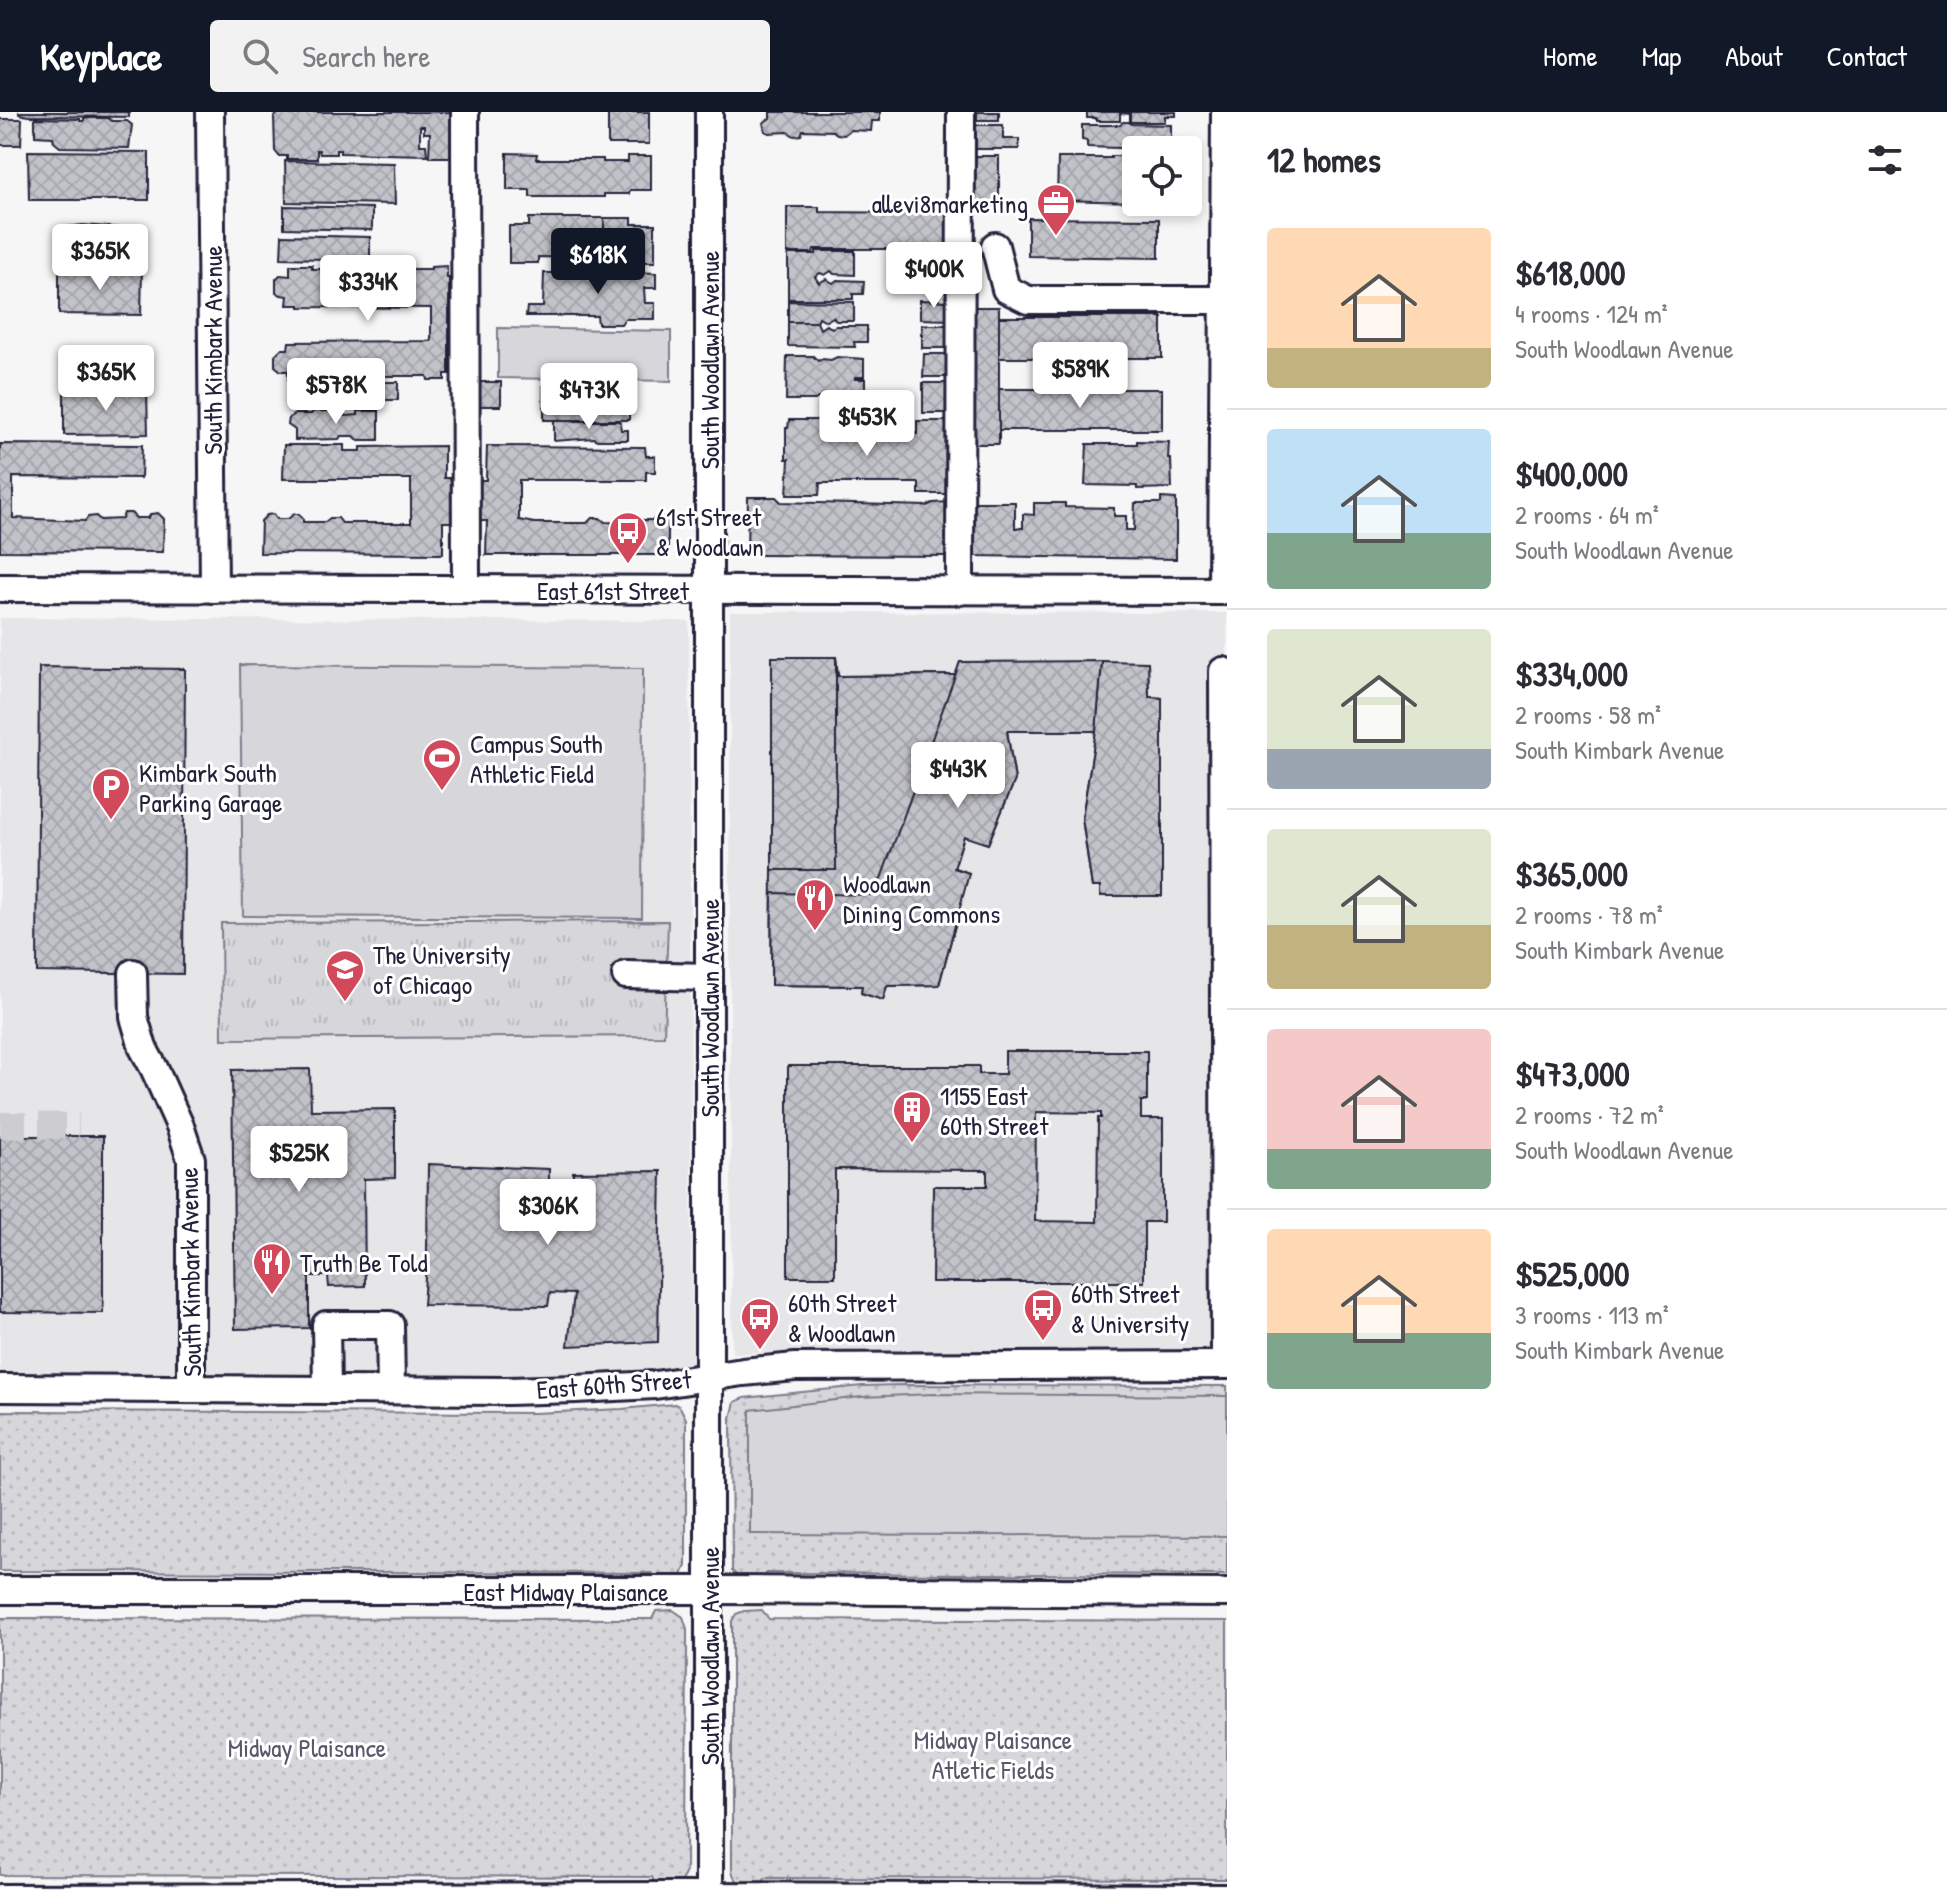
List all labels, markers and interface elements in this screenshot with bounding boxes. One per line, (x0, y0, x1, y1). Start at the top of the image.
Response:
search box (210, 20, 770, 92)
text: Keyplace (40, 30, 162, 82)
icon: search (238, 34, 282, 78)
text: Search here (302, 36, 430, 76)
text: Home (1543, 37, 1598, 75)
text: Map (1642, 37, 1681, 75)
text: About (1725, 37, 1783, 75)
text: Contact (1827, 37, 1907, 75)
map controls (1122, 136, 1202, 216)
button: locate (1122, 136, 1202, 216)
text: 12 homes (1267, 137, 1381, 183)
icon: filters (1863, 138, 1907, 182)
office icon: allevi8marketing (1035, 182, 1077, 237)
place label: allevi8marketing (872, 186, 1028, 221)
pin: $365K (44, 224, 156, 292)
pin: $618K (542, 228, 654, 296)
text: $365K (70, 232, 130, 267)
text: $618K (569, 236, 627, 271)
pin: $400K (878, 242, 990, 310)
street label: South Kimbark Avenue (195, 245, 230, 455)
text: $400K (904, 250, 964, 285)
text: $618,000 (1515, 250, 1625, 296)
street label: South Woodlawn Avenue (692, 251, 727, 469)
pin: $334K (312, 255, 424, 323)
icon: home (1331, 260, 1427, 356)
text: $334K (338, 263, 398, 298)
text: 4 rooms · 124 m² (1515, 296, 1668, 331)
text: South Woodlawn Avenue (1515, 331, 1734, 366)
pin: $589K (1024, 342, 1136, 410)
pin: $365K (50, 345, 162, 413)
text: $589K (1051, 350, 1109, 385)
text: $365K (76, 353, 136, 388)
pin: $578K (280, 358, 392, 426)
pin: $473K (533, 363, 645, 431)
text: $578K (305, 366, 367, 401)
text: $473K (558, 371, 620, 406)
pin: $453K (811, 390, 923, 458)
text: $453K (837, 398, 897, 433)
text: $400,000 (1515, 451, 1628, 497)
icon: home (1331, 461, 1427, 557)
text: 2 rooms · 64 m² (1515, 497, 1659, 532)
place label: 61st Street & Woodlawn (656, 499, 764, 564)
bus stop icon: 61st Street & Woodlawn (607, 510, 649, 565)
text: South Woodlawn Avenue (1515, 532, 1734, 567)
street label: East 61st Street (537, 573, 690, 608)
text: $334,000 (1515, 651, 1628, 697)
icon: home (1331, 661, 1427, 757)
text: 2 rooms · 58 m² (1515, 697, 1661, 732)
place label: Campus South Athletic Field (470, 726, 602, 791)
text: South Kimbark Avenue (1515, 732, 1724, 767)
sports icon: Campus South Athletic Field (421, 737, 463, 792)
pin: $443K (902, 742, 1014, 810)
text: $443K (929, 750, 987, 785)
place label: Kimbark South Parking Garage (139, 755, 282, 820)
parking icon: Kimbark South Parking Garage (90, 766, 132, 821)
text: $365,000 (1515, 851, 1628, 897)
icon: home (1331, 861, 1427, 957)
place label: Woodlawn Dining Commons (843, 866, 1000, 931)
restaurant icon: Woodlawn Dining Commons (794, 877, 836, 932)
text: 2 rooms · 78 m² (1515, 897, 1663, 932)
street label: South Woodlawn Avenue (692, 899, 727, 1117)
text: South Kimbark Avenue (1515, 932, 1724, 967)
place label: The University of Chicago (373, 937, 511, 1002)
school or university icon: The University of Chicago (324, 948, 366, 1003)
text: $473,000 (1515, 1051, 1630, 1097)
icon: home (1331, 1061, 1427, 1157)
place label: 1155 East 60th Street (940, 1078, 1049, 1143)
building icon: 1155 East 60th Street (891, 1089, 933, 1144)
text: 2 rooms · 72 m² (1515, 1097, 1664, 1132)
pin: $525K (243, 1126, 355, 1194)
text: South Woodlawn Avenue (1515, 1132, 1734, 1167)
text: $525K (269, 1134, 329, 1169)
street label: South Kimbark Avenue (171, 1167, 209, 1377)
pin: $306K (492, 1179, 604, 1247)
text: $306K (518, 1187, 578, 1222)
restaurant icon: Truth Be Told (251, 1241, 293, 1296)
place label: Truth Be Told (300, 1245, 428, 1280)
text: $525,000 (1515, 1251, 1629, 1297)
icon: home (1331, 1261, 1427, 1357)
place label: 60th Street & University (1071, 1276, 1189, 1341)
place label: 60th Street & Woodlawn (788, 1285, 897, 1350)
bus stop icon: 60th Street & University (1022, 1287, 1064, 1342)
bus stop icon: 60th Street & Woodlawn (739, 1296, 781, 1351)
text: 3 rooms · 113 m² (1515, 1297, 1669, 1332)
text: South Kimbark Avenue (1515, 1332, 1724, 1367)
street label: East 60th Street (535, 1361, 694, 1407)
street label: South Woodlawn Avenue (692, 1547, 727, 1765)
street label: East Midway Plaisance (463, 1574, 669, 1609)
park label: Midway Plaisance Atletic Fields (914, 1722, 1072, 1787)
park label: Midway Plaisance (228, 1730, 386, 1765)

